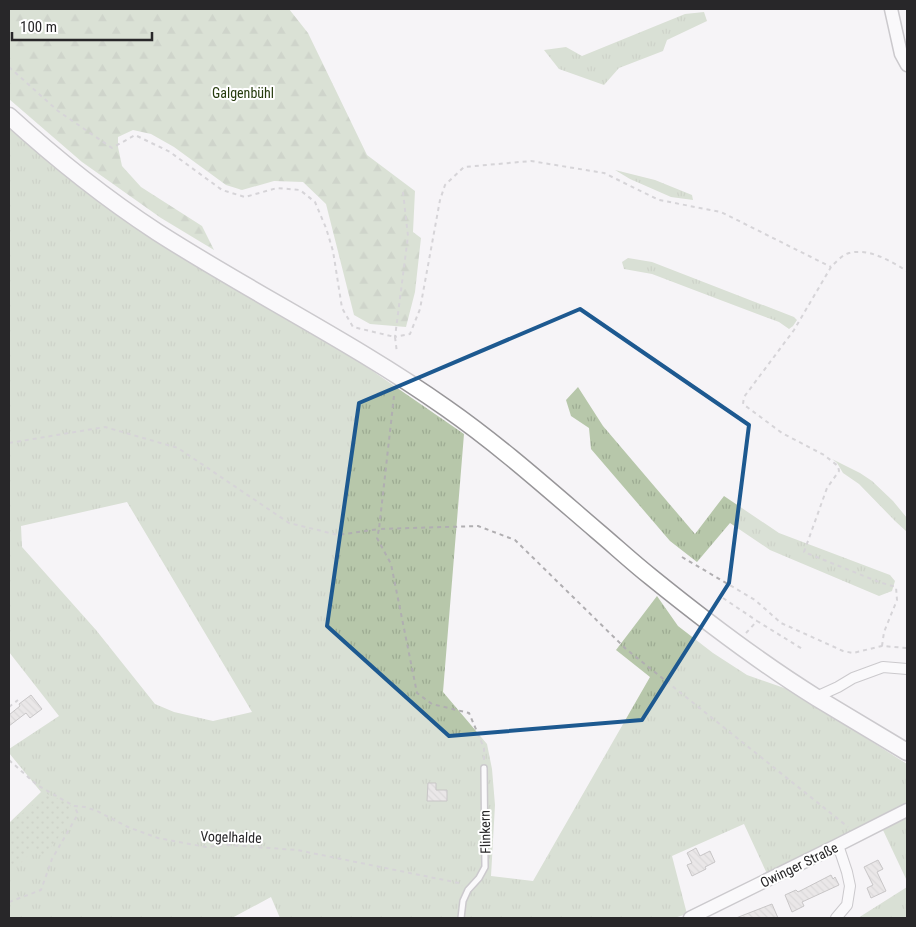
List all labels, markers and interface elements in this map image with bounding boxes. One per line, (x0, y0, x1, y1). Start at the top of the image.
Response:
scale bar (12, 10, 152, 42)
text: 100 m (20, 18, 57, 36)
park label: Galgenbühl (212, 85, 274, 101)
street label: Flinkern (477, 810, 493, 854)
street label: Vogelhalde (200, 828, 262, 846)
street label: Owinger Straße (758, 839, 841, 891)

